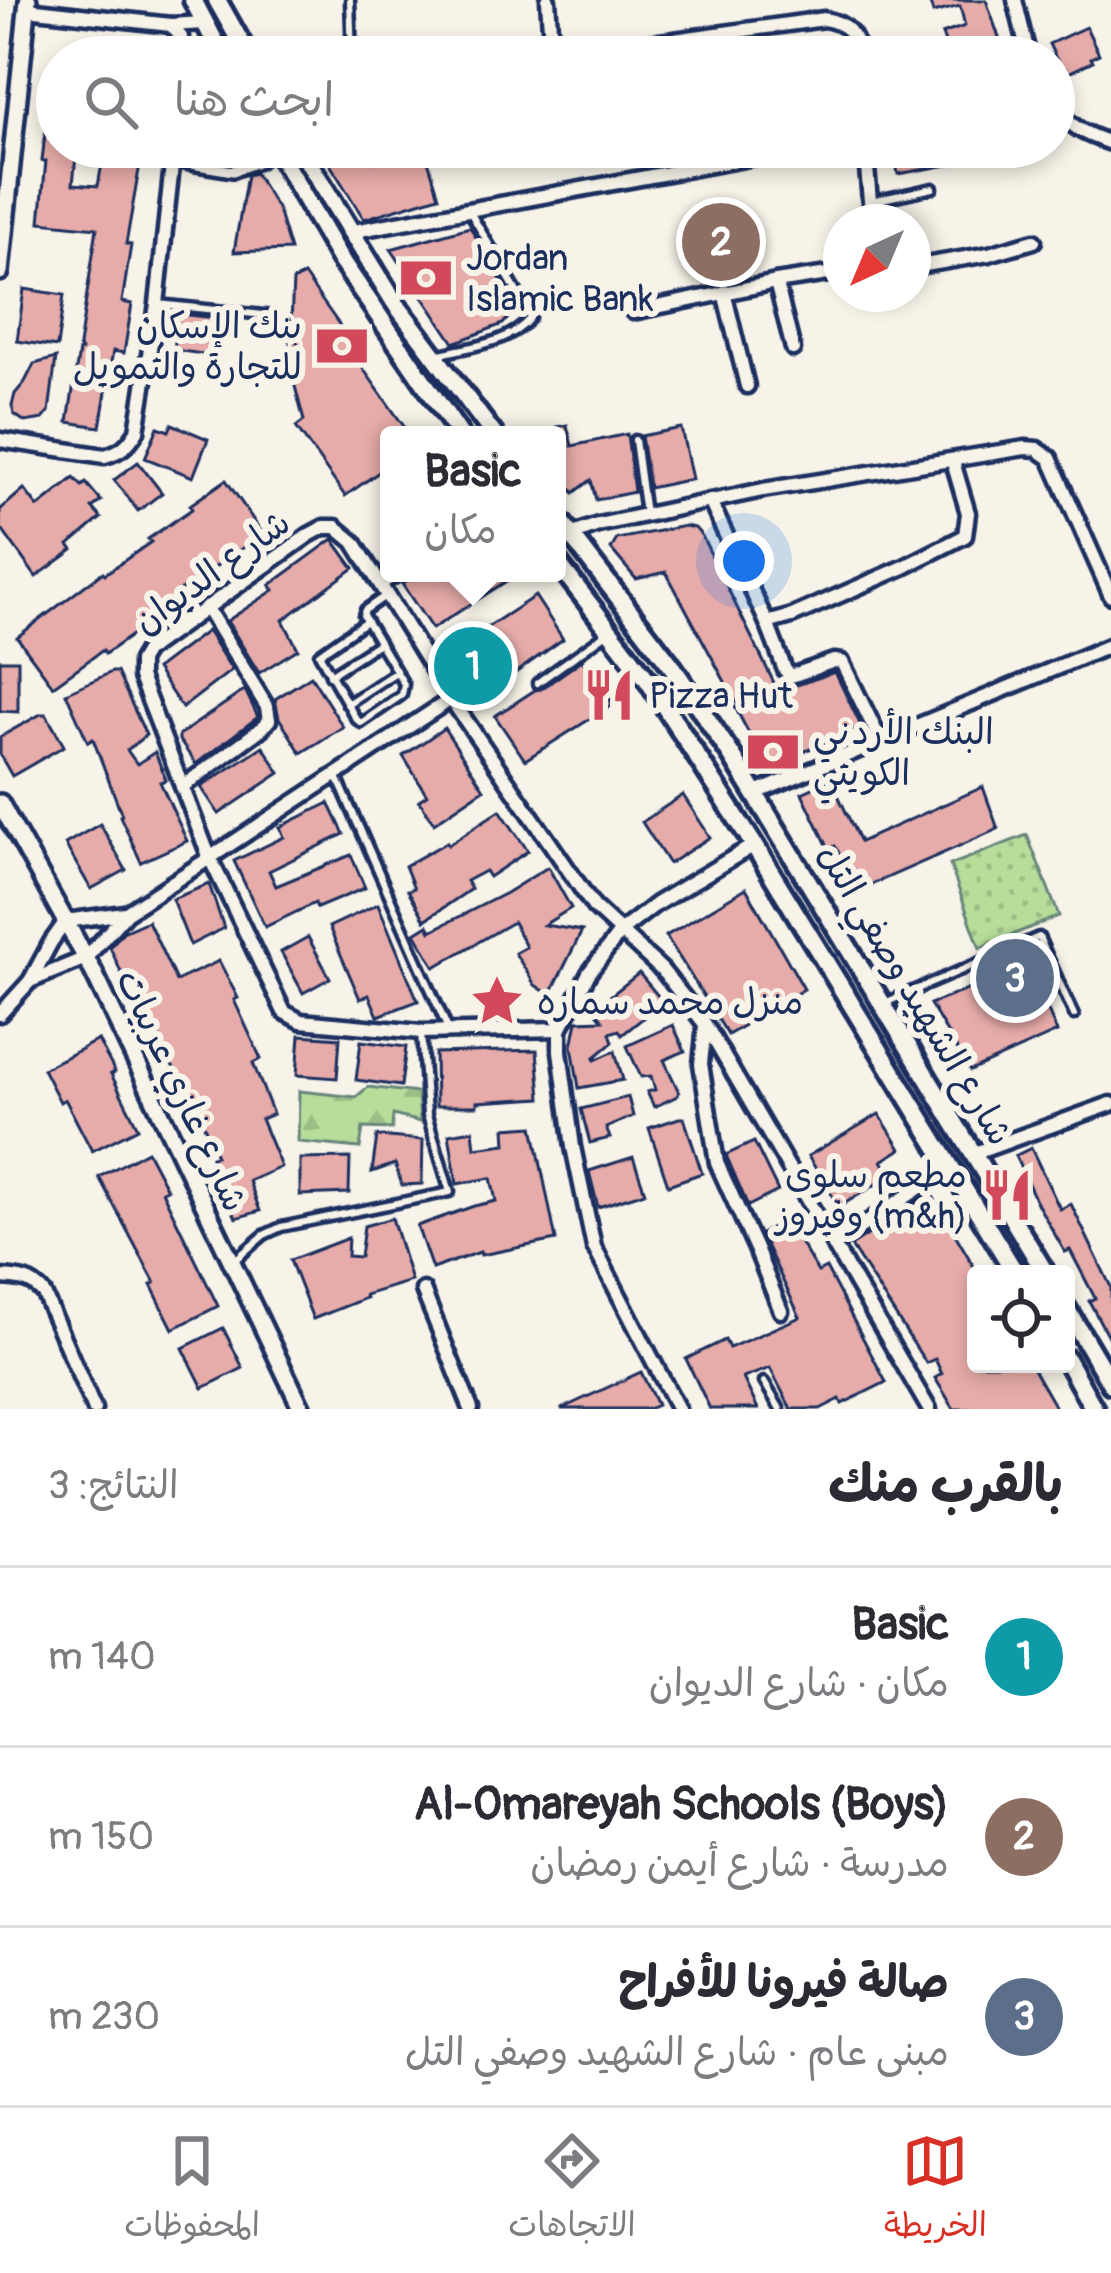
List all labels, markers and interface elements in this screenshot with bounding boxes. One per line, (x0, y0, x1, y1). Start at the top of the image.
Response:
search box (36, 36, 1075, 168)
icon: search (78, 69, 144, 135)
text: ابحث هنا (174, 73, 334, 129)
pin: 2 (682, 197, 760, 287)
north arrow (823, 204, 931, 312)
place label: Jordan Islamic Bank (466, 236, 653, 322)
bank icon: Jordan Islamic Bank (397, 249, 455, 307)
place label: بنك الإسكان للتجارة والتمويل (73, 304, 302, 390)
bank icon: بنك الإسكان للتجارة والتمويل (313, 317, 371, 375)
popup (380, 426, 566, 582)
text: Basic (424, 444, 522, 500)
street label: شارع الديوان (125, 500, 300, 646)
text: مكان (424, 506, 497, 555)
your location (714, 531, 774, 591)
pin: 1 (434, 621, 512, 711)
restaurant icon: Pizza Hut (580, 666, 638, 724)
place label: Pizza Hut (649, 674, 793, 719)
place label: البنك الأردني الكويتي (813, 708, 994, 804)
bank icon: البنك الأردني الكويتي (744, 723, 802, 781)
street label: شارع الشهيد وصفي التل (800, 836, 1023, 1158)
pin: 3 (976, 933, 1054, 1023)
street label: شارع غازي عربيات (104, 962, 257, 1220)
place icon: منزل محمد سماره (468, 972, 526, 1030)
place label: منزل محمد سماره (537, 980, 803, 1025)
place label: مطعم سلوى وفيروز (m&h) (773, 1153, 967, 1239)
restaurant icon: مطعم سلوى وفيروز (m&h) (978, 1166, 1036, 1224)
map controls (967, 1265, 1075, 1373)
button: locate (967, 1265, 1075, 1373)
text: بالقرب منك (828, 1453, 1063, 1517)
text: النتائج: 3 (48, 1461, 179, 1510)
text: Basic (852, 1597, 949, 1653)
text: 140 m (48, 1632, 156, 1681)
text: 1 (1016, 1632, 1032, 1681)
text: مكان · شارع الديوان (649, 1659, 949, 1708)
text: Al-Omareyah Schools (Boys) (414, 1777, 949, 1833)
text: 150 m (48, 1812, 154, 1861)
text: 2 (1013, 1812, 1035, 1861)
text: مدرسة · شارع أيمن رمضان (530, 1839, 949, 1888)
text: صالة فيرونا للأفراح (618, 1955, 949, 2011)
text: 230 m (48, 1992, 160, 2041)
text: 3 (1013, 1992, 1035, 2041)
text: مبنى عام · شارع الشهيد وصفي التل (405, 2028, 949, 2077)
tab: المحفوظات (124, 2128, 260, 2254)
tab: الاتجاهات (508, 2128, 636, 2254)
tab: الخريطة (884, 2128, 987, 2254)

